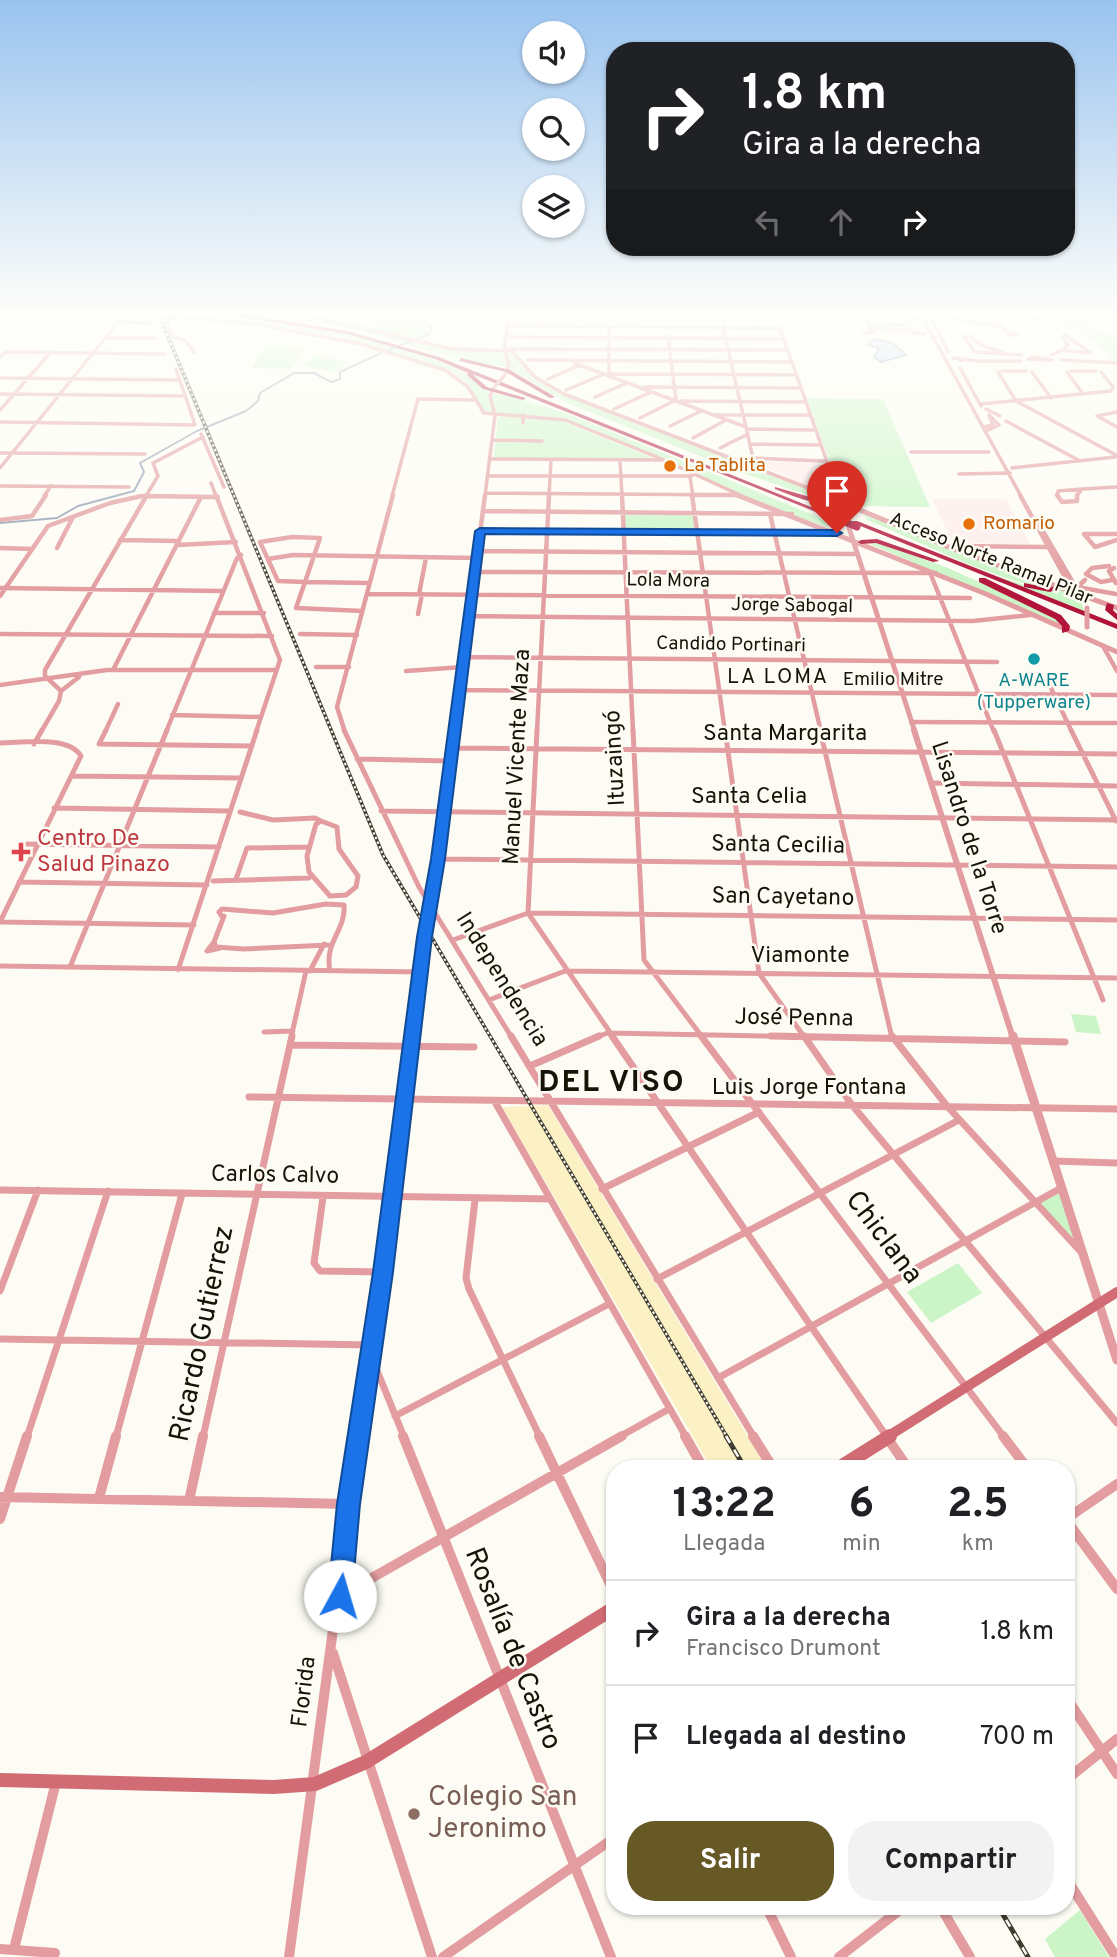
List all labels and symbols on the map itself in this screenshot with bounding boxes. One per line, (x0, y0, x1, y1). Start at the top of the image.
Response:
place label: La Tablita (684, 454, 766, 478)
marker: La Tablita (662, 458, 678, 474)
pin (807, 461, 867, 533)
street label: Acceso Norte Ramal Pilar (886, 507, 1097, 611)
place label: Romario (983, 512, 1055, 536)
marker: Romario (961, 516, 977, 532)
street label: Lola Mora (626, 568, 710, 594)
street label: Jorge Sabogal (731, 593, 853, 619)
street label: Candido Portinari (656, 632, 806, 658)
street label: Manuel Vicente Maza (498, 648, 538, 866)
marker: A-WARE (Tupperware) (1026, 651, 1042, 667)
district label: LA LOMA (727, 664, 829, 691)
street label: Emilio Mitre (843, 668, 943, 692)
place label: A-WARE (Tupperware) (977, 669, 1091, 715)
street label: Ituzaingó (599, 709, 633, 807)
street label: Santa Margarita (703, 720, 867, 749)
street label: Lisandro de la Torre (923, 738, 1013, 938)
street label: Santa Celia (691, 783, 807, 812)
place label: Centro De Salud Pinazo (37, 825, 170, 880)
street label: Santa Cecilia (711, 830, 845, 862)
marker: Centro De Salud Pinazo (11, 842, 31, 862)
street label: San Cayetano (711, 882, 855, 914)
street label: Independencia (448, 908, 554, 1052)
street label: Viamonte (750, 942, 850, 971)
street label: José Penna (734, 1003, 854, 1035)
district label: DEL VISO (538, 1065, 686, 1102)
street label: Luis Jorge Fontana (712, 1074, 906, 1103)
street label: Carlos Calvo (211, 1160, 339, 1192)
street label: Chiclana (836, 1184, 930, 1292)
street label: Ricardo Gutierrez (163, 1223, 243, 1445)
street label: Rosalía de Castro (455, 1543, 569, 1755)
position arrow (303, 1559, 377, 1633)
street label: Florida (286, 1655, 324, 1729)
place label: Colegio San Jeronimo (428, 1780, 578, 1848)
marker: Colegio San Jeronimo (406, 1806, 422, 1822)

